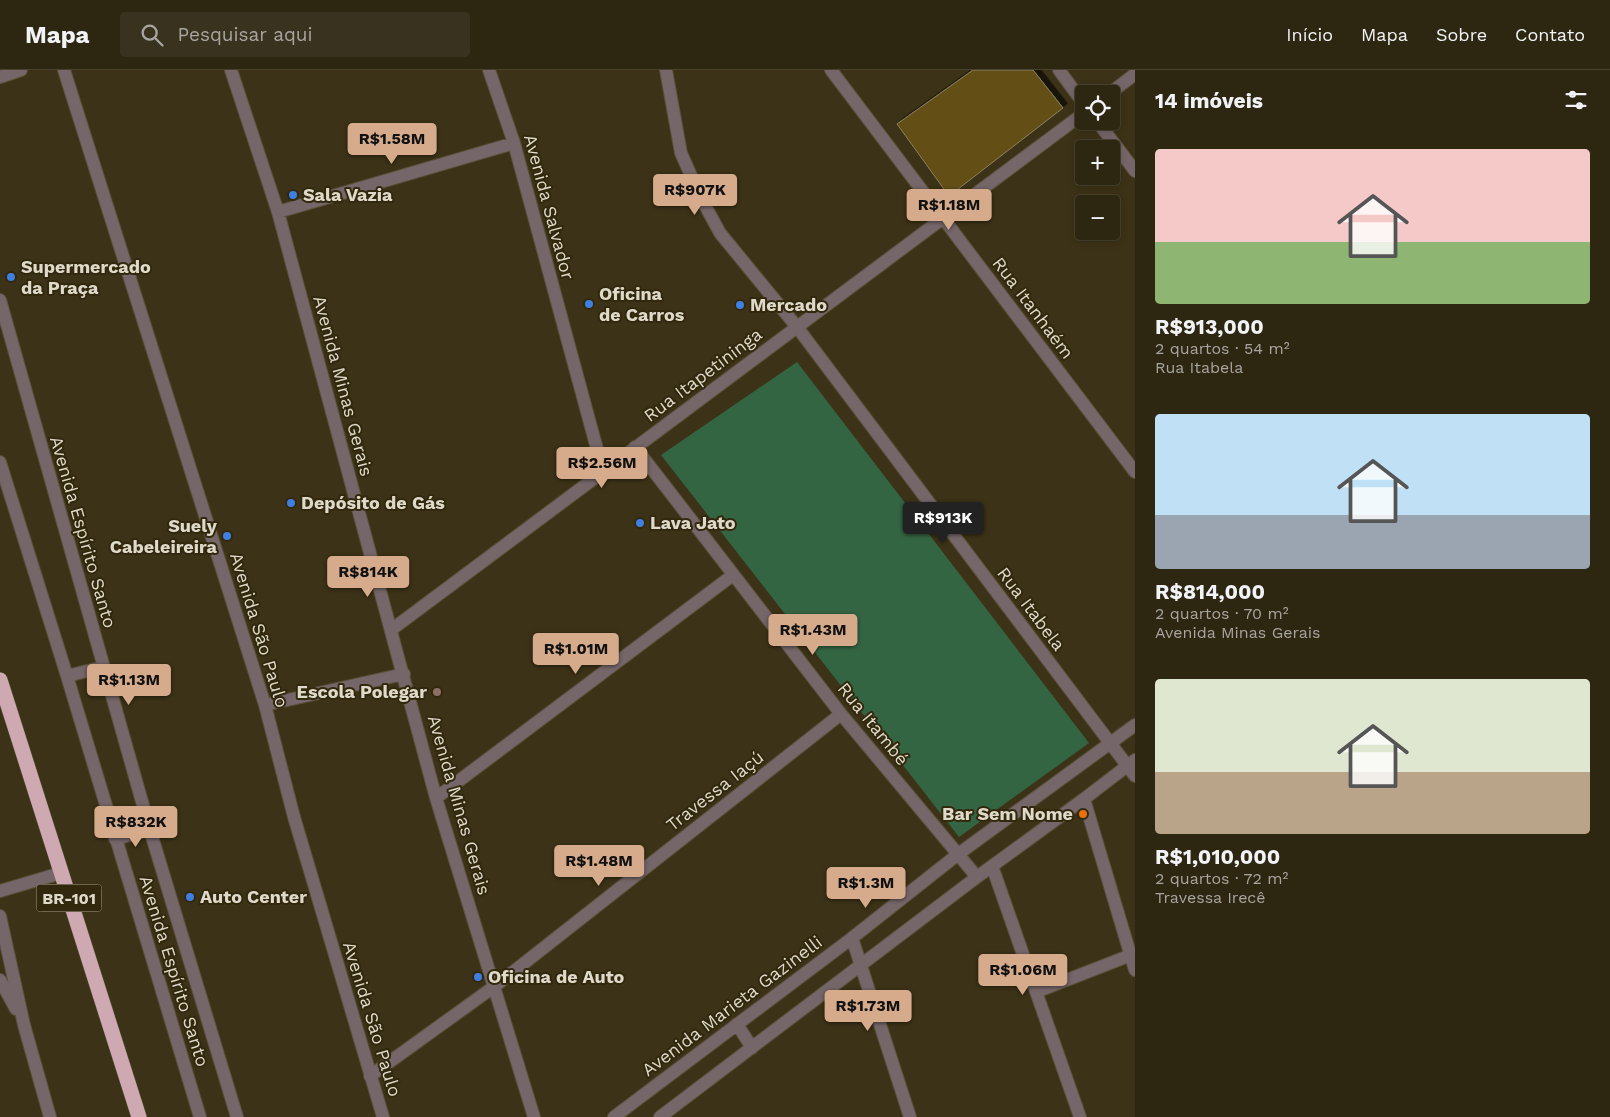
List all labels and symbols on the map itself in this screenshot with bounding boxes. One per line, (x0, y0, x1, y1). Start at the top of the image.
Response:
pin: R$1.58M (346, 122, 438, 165)
street label: Avenida Salvador (520, 132, 579, 282)
pin: R$907K (654, 174, 736, 216)
place label: Sala Vazia (303, 184, 393, 205)
marker: Sala Vazia (287, 189, 299, 201)
pin: R$1.18M (903, 189, 995, 231)
street label: Rua Itanhaém (988, 253, 1078, 363)
place label: Supermercado da Praça (21, 256, 151, 298)
marker: Supermercado da Praça (5, 271, 17, 283)
place label: Oficina de Carros (599, 283, 685, 325)
street label: Avenida Minas Gerais (309, 293, 378, 479)
place label: Mercado (750, 294, 827, 315)
marker: Oficina de Carros (583, 298, 595, 310)
marker: Mercado (734, 299, 746, 311)
street label: Rua Itapetininga (640, 323, 766, 426)
street label: Avenida Espírito Santo (46, 433, 121, 630)
pin: R$2.56M (556, 446, 648, 489)
place label: Depósito de Gás (301, 492, 445, 513)
marker: Depósito de Gás (285, 497, 297, 509)
pin: R$913K (902, 502, 984, 544)
place label: Lava Jato (650, 512, 736, 533)
place label: Suely Cabeleireira (110, 515, 218, 557)
marker: Lava Jato (634, 517, 646, 529)
marker: Suely Cabeleireira (221, 530, 233, 542)
street label: Avenida São Paulo (226, 550, 293, 710)
pin: R$814K (327, 556, 409, 598)
street label: Rua Itabela (993, 563, 1070, 655)
pin: R$1.43M (767, 614, 859, 656)
pin: R$1.01M (530, 632, 622, 675)
pin: R$1.13M (83, 664, 175, 706)
street label: Rua Itambé (834, 678, 913, 769)
place label: Escola Polegar (297, 681, 427, 702)
marker: Escola Polegar (431, 686, 443, 698)
street label: Avenida Minas Gerais (424, 712, 495, 897)
street label: Travessa Iaçú (662, 746, 768, 835)
place label: Bar Sem Nome (942, 803, 1073, 824)
pin: R$832K (95, 806, 177, 848)
marker: Bar Sem Nome (1077, 808, 1089, 820)
pin: R$1.48M (553, 844, 645, 887)
pin: R$1.3M (825, 866, 907, 909)
street label: Avenida Espírito Santo (135, 873, 214, 1069)
road number: BR-101 (36, 884, 102, 911)
place label: Auto Center (200, 886, 307, 907)
marker: Auto Center (184, 891, 196, 903)
street label: Avenida Marieta Gazinelli (637, 931, 826, 1080)
street label: Avenida São Paulo (339, 939, 406, 1099)
pin: R$1.06M (977, 954, 1069, 996)
place label: Oficina de Auto (488, 966, 625, 987)
marker: Oficina de Auto (472, 971, 484, 983)
pin: R$1.73M (822, 990, 914, 1032)

